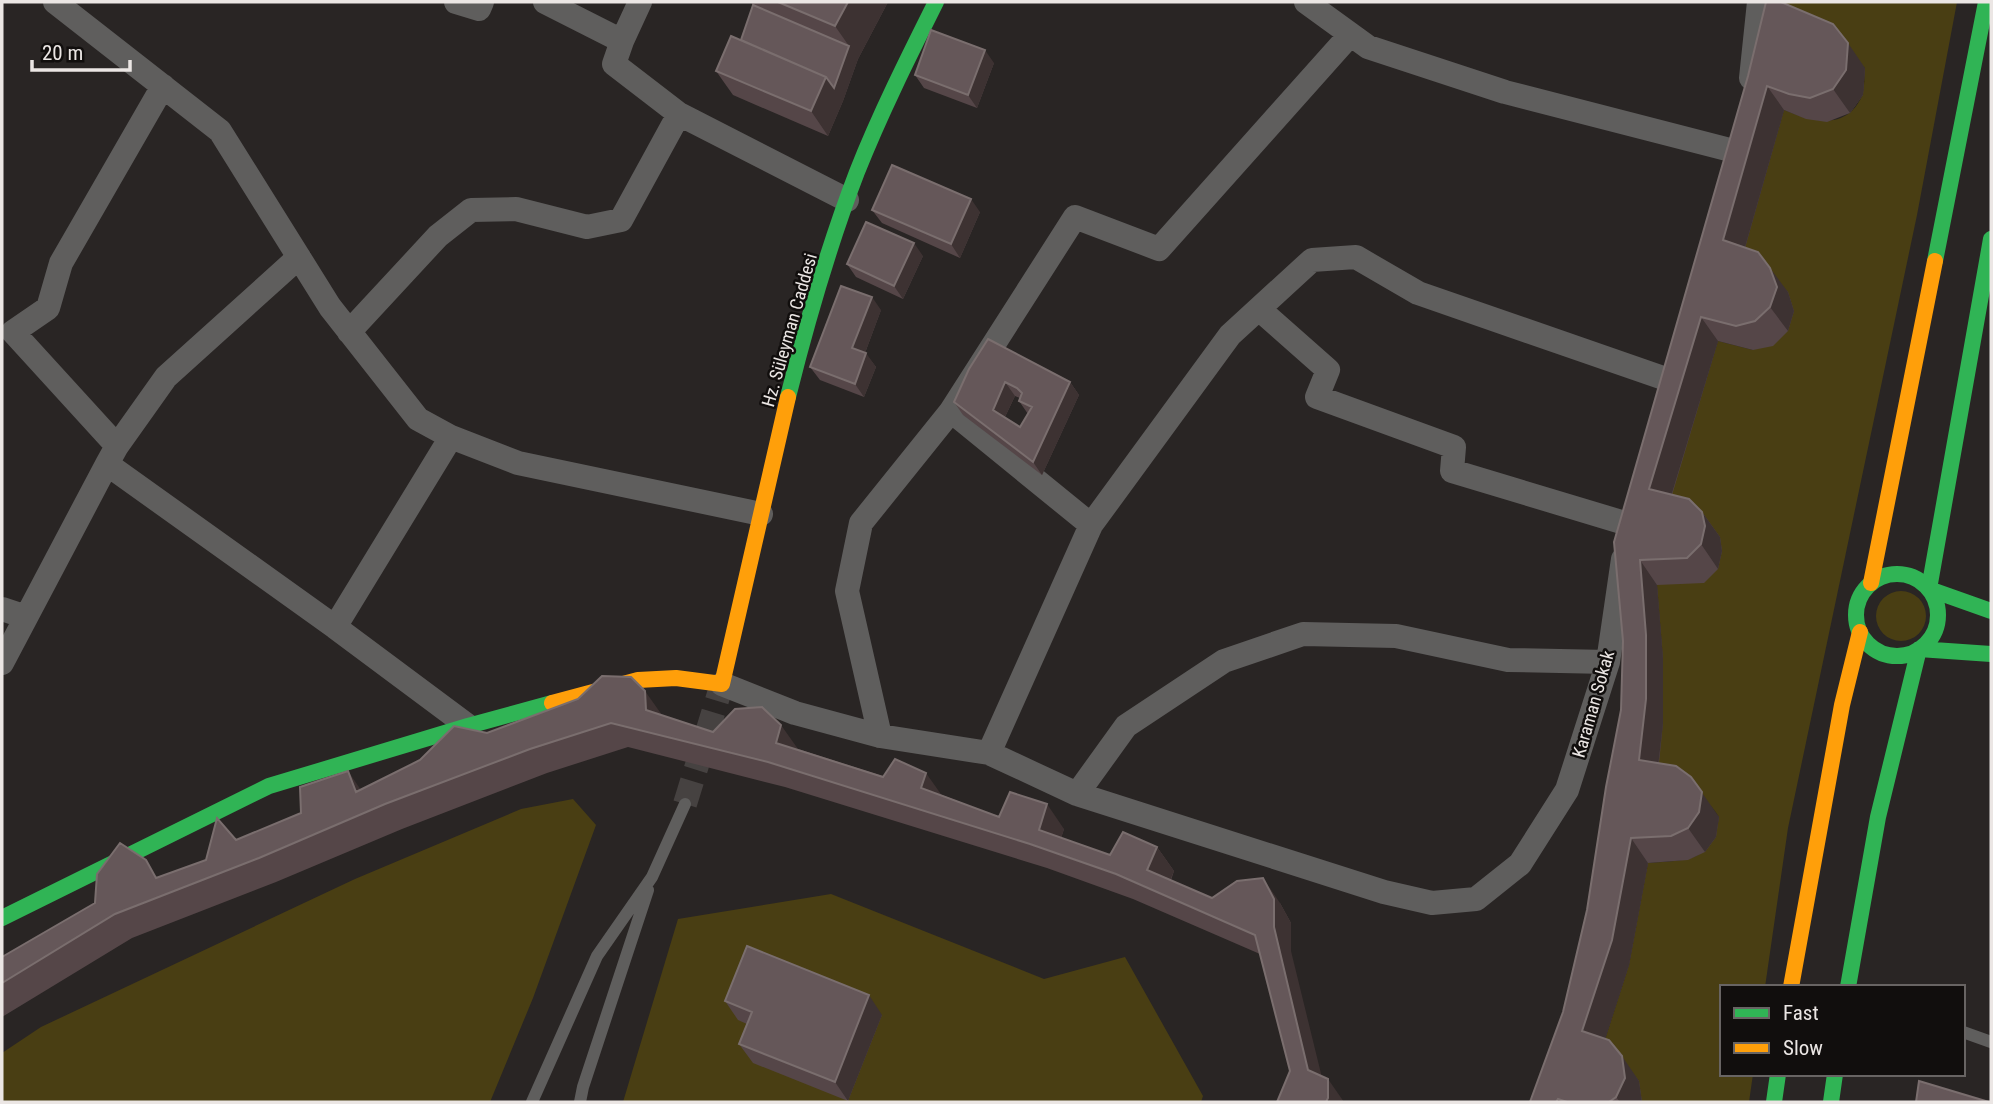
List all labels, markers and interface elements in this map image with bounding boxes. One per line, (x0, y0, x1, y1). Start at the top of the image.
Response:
scale bar (32, 28, 130, 72)
text: 20 m (42, 41, 83, 65)
street label: Hz. Süleyman Caddesi (757, 251, 821, 409)
street label: Karaman Sokak (1568, 648, 1618, 760)
legend (1720, 985, 1965, 1076)
text: Fast (1783, 1001, 1819, 1025)
text: Slow (1783, 1036, 1823, 1060)

